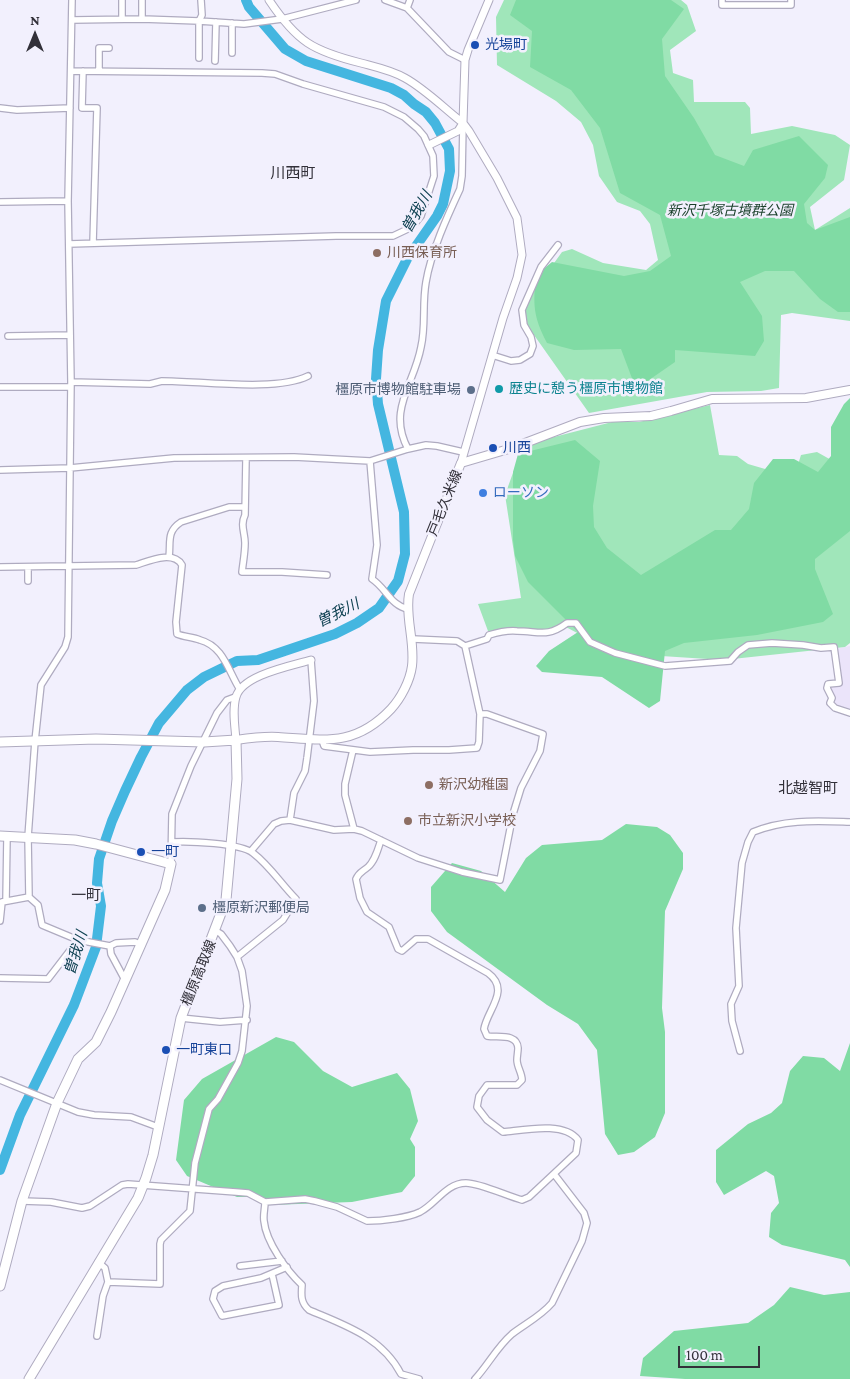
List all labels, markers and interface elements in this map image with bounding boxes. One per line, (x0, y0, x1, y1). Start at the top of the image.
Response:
north arrow (10, 10, 60, 60)
text: N (30, 12, 40, 28)
place label: 光場町 (485, 37, 527, 53)
marker: 光場町 (469, 39, 481, 51)
district label: 川西町 (271, 164, 315, 182)
water label: 曽我川 (398, 188, 436, 236)
park label: 新沢千塚古墳群公園 (667, 203, 793, 219)
place label: 川西保育所 (387, 245, 457, 261)
marker: 川西保育所 (371, 247, 383, 259)
place label: 歴史に憩う橿原市博物館 (509, 381, 663, 397)
place label: 橿原市博物館駐車場 (335, 382, 461, 398)
marker: 歴史に憩う橿原市博物館 (493, 383, 505, 395)
marker: 橿原市博物館駐車場 (465, 384, 477, 396)
place label: 川西 (503, 440, 531, 456)
marker: 川西 (487, 442, 499, 454)
street label: 戸毛久米線 (424, 467, 466, 539)
place label: ローソン (493, 485, 549, 501)
marker: ローソン (477, 487, 489, 499)
water label: 曽我川 (314, 595, 362, 631)
place label: 新沢幼稚園 (439, 777, 509, 793)
marker: 新沢幼稚園 (423, 779, 435, 791)
district label: 北越智町 (778, 779, 838, 797)
place label: 市立新沢小学校 (418, 813, 516, 829)
marker: 市立新沢小学校 (402, 815, 414, 827)
place label: 一町 (151, 844, 179, 860)
marker: 一町 (135, 846, 147, 858)
district label: 一町 (71, 886, 101, 904)
place label: 橿原新沢郵便局 (212, 900, 310, 916)
marker: 橿原新沢郵便局 (196, 902, 208, 914)
water label: 曽我川 (61, 929, 91, 977)
street label: 橿原高取線 (178, 937, 220, 1009)
place label: 一町東口 (176, 1042, 232, 1058)
marker: 一町東口 (160, 1044, 172, 1056)
scale bar (680, 1336, 762, 1368)
text: 100 m (686, 1347, 723, 1363)

